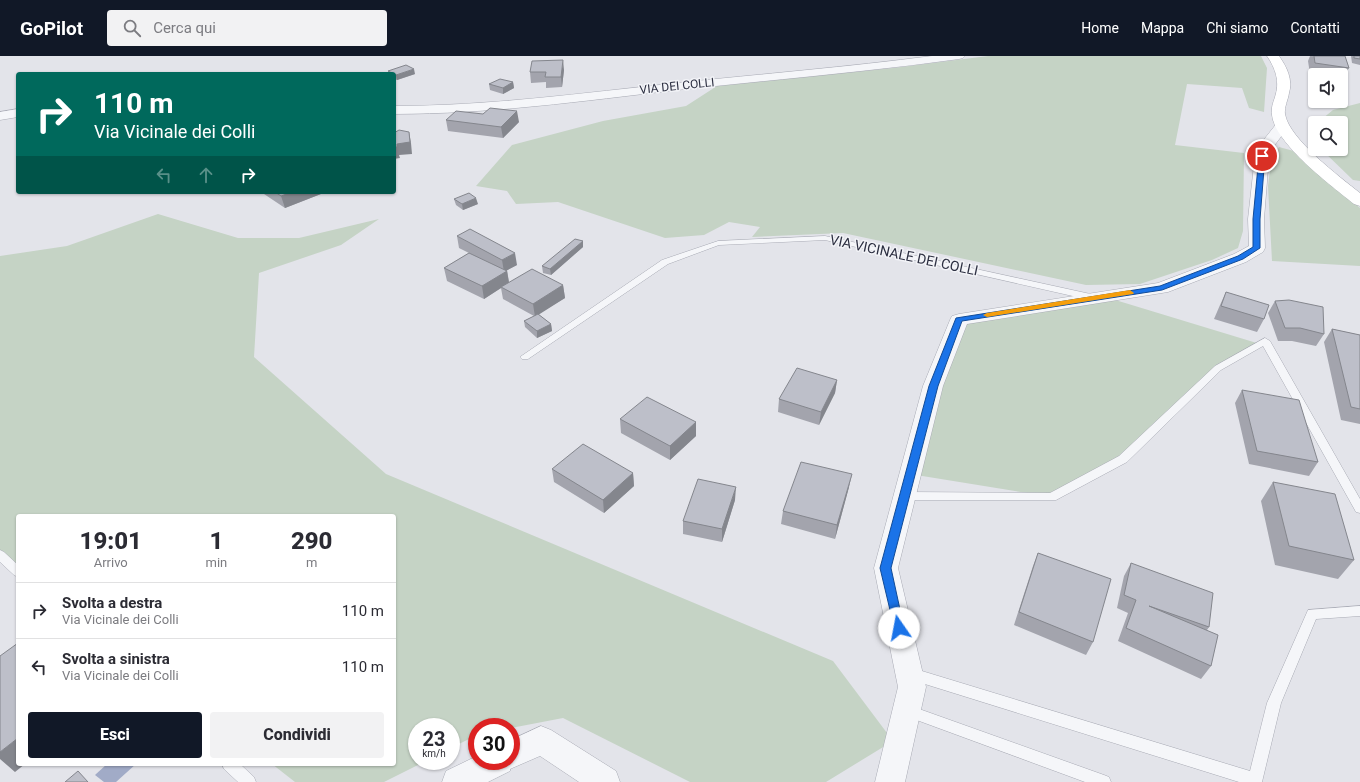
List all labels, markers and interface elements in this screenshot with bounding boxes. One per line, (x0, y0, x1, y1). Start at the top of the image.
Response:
search box (107, 10, 387, 46)
text: GoPilot (20, 17, 83, 40)
icon: search (121, 17, 143, 39)
text: Cerca qui (153, 19, 216, 37)
text: Home (1081, 20, 1119, 36)
text: Mappa (1141, 20, 1184, 36)
text: Chi siamo (1206, 20, 1268, 36)
text: Contatti (1290, 20, 1340, 36)
map controls (1308, 68, 1348, 156)
button: sound (1308, 68, 1348, 108)
street label: VIA DEI COLLI (639, 75, 715, 97)
text: 110 m (94, 87, 173, 120)
icon: right (28, 88, 80, 140)
button: search (1308, 116, 1348, 156)
text: Via Vicinale dei Colli (94, 121, 256, 142)
pin (1245, 139, 1279, 173)
icon: arrive (1251, 145, 1273, 167)
icon: left (153, 164, 175, 186)
icon: ahead (195, 164, 217, 186)
icon: right (237, 164, 259, 186)
street label: VIA VICINALE DEI COLLI (828, 231, 980, 279)
text: 19:01 (80, 527, 142, 555)
text: 1 (209, 527, 223, 555)
text: 290 (291, 527, 332, 555)
text: Arrivo (94, 555, 128, 570)
text: min (206, 555, 227, 570)
text: m (306, 555, 317, 570)
text: Svolta a destra (62, 594, 162, 612)
icon: right (28, 600, 50, 622)
text: 110 m (342, 602, 384, 620)
position arrow (878, 607, 920, 649)
text: Via Vicinale dei Colli (62, 612, 179, 627)
text: Svolta a sinistra (62, 650, 170, 668)
icon: left (28, 656, 50, 678)
text: 110 m (342, 658, 384, 676)
text: Via Vicinale dei Colli (62, 668, 179, 683)
button: Esci (28, 712, 202, 758)
button: Condividi (210, 712, 384, 758)
speed limit sign: 30 (468, 718, 520, 770)
text: 23 (423, 727, 445, 751)
text: km/h (422, 748, 446, 759)

